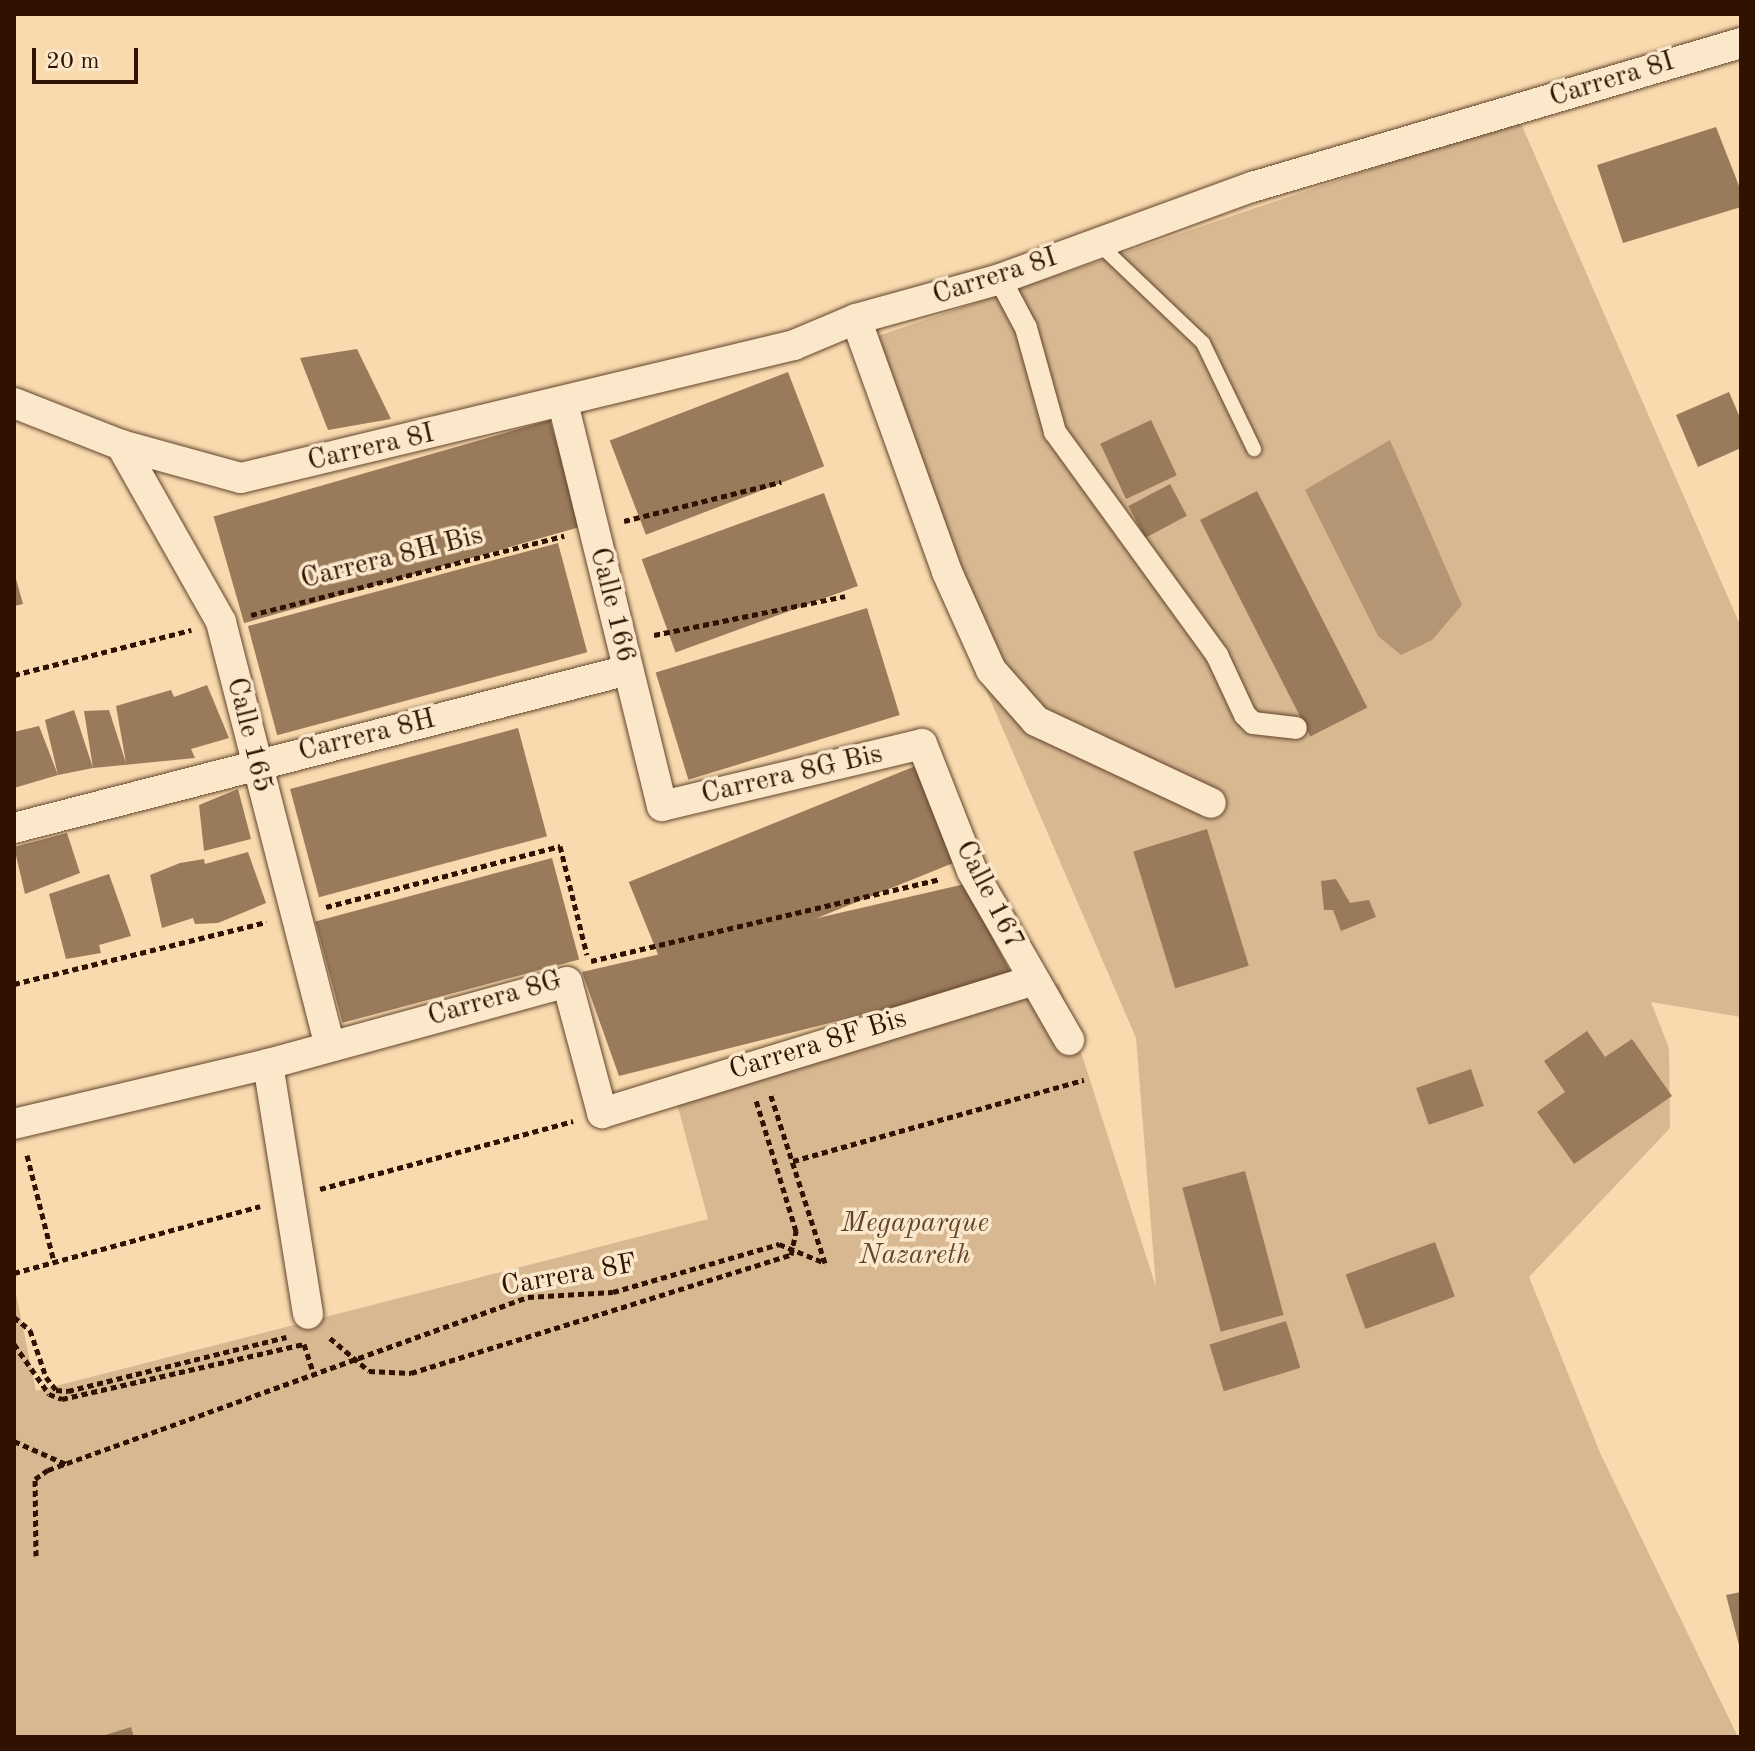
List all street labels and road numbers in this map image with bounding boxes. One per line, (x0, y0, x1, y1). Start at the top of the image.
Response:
street label: Carrera 8I (1545, 45, 1679, 115)
street label: Carrera 8I (929, 241, 1061, 313)
street label: Carrera 8I (304, 417, 438, 479)
street label: Carrera 8H Bis (297, 519, 487, 597)
street label: Calle 166 (582, 544, 642, 666)
street label: Calle 165 (219, 674, 279, 796)
street label: Carrera 8H (295, 703, 439, 769)
street label: Carrera 8G Bis (698, 738, 886, 812)
street label: Calle 167 (947, 835, 1031, 955)
street label: Carrera 8G (424, 964, 566, 1034)
street label: Carrera 8F Bis (725, 1002, 911, 1088)
street label: Carrera 8F (499, 1248, 639, 1304)

